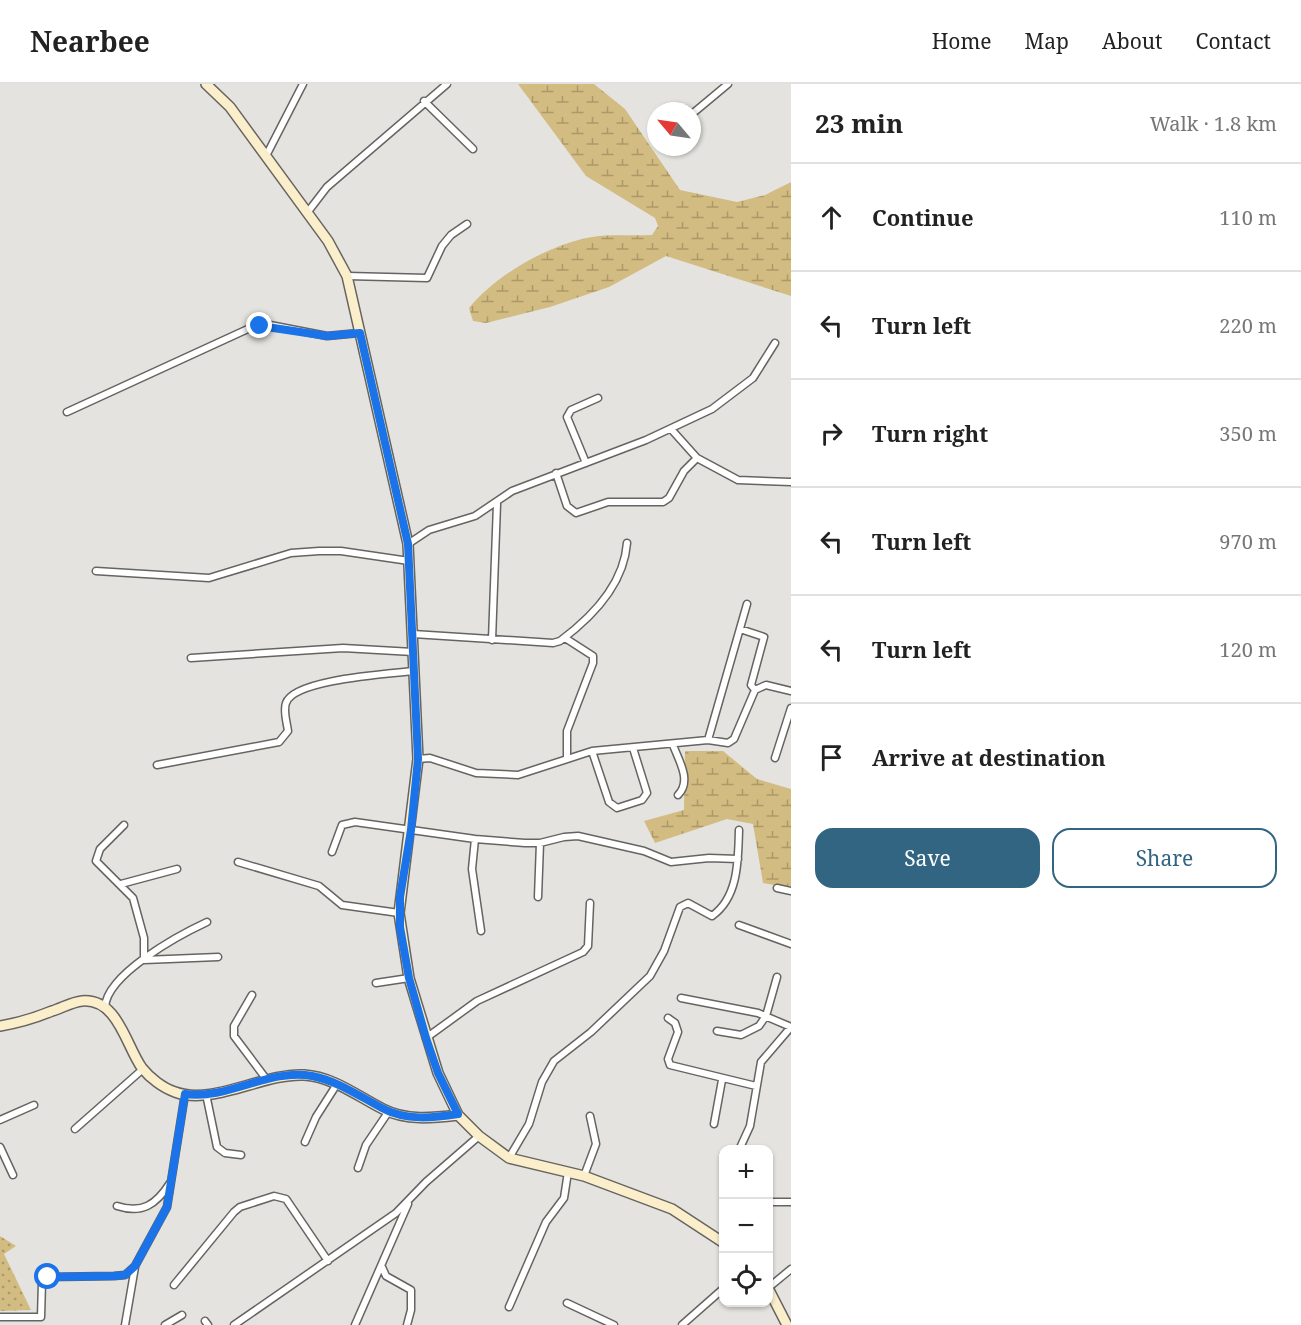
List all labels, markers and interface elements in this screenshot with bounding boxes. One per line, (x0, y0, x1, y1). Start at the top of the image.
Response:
text: Nearbee (30, 22, 150, 60)
text: Home (932, 27, 992, 55)
text: Map (1025, 27, 1069, 55)
text: About (1102, 27, 1163, 55)
text: Contact (1196, 27, 1271, 55)
north arrow (647, 102, 701, 156)
text: 23 min (815, 105, 903, 141)
text: Walk · 1.8 km (1150, 110, 1277, 137)
icon: ahead (815, 201, 848, 234)
text: Continue (872, 202, 974, 232)
text: 110 m (1219, 204, 1277, 231)
icon: left (815, 309, 848, 342)
text: Turn left (872, 310, 971, 340)
route end (246, 312, 272, 338)
text: 220 m (1219, 312, 1277, 339)
icon: right (815, 417, 848, 450)
text: Turn right (872, 418, 988, 448)
text: 350 m (1219, 420, 1277, 447)
icon: left (815, 525, 848, 558)
text: Turn left (872, 526, 971, 556)
text: 970 m (1219, 528, 1277, 555)
icon: left (815, 633, 848, 666)
text: Turn left (872, 634, 971, 664)
text: 120 m (1219, 636, 1277, 663)
icon: arrive (815, 741, 848, 774)
text: Arrive at destination (872, 742, 1106, 772)
button: Save (815, 828, 1040, 888)
button: Share (1052, 828, 1277, 888)
map controls (719, 1145, 773, 1307)
button: + (719, 1145, 773, 1199)
button: − (719, 1199, 773, 1253)
button: locate (719, 1253, 773, 1307)
route start (34, 1263, 60, 1289)

